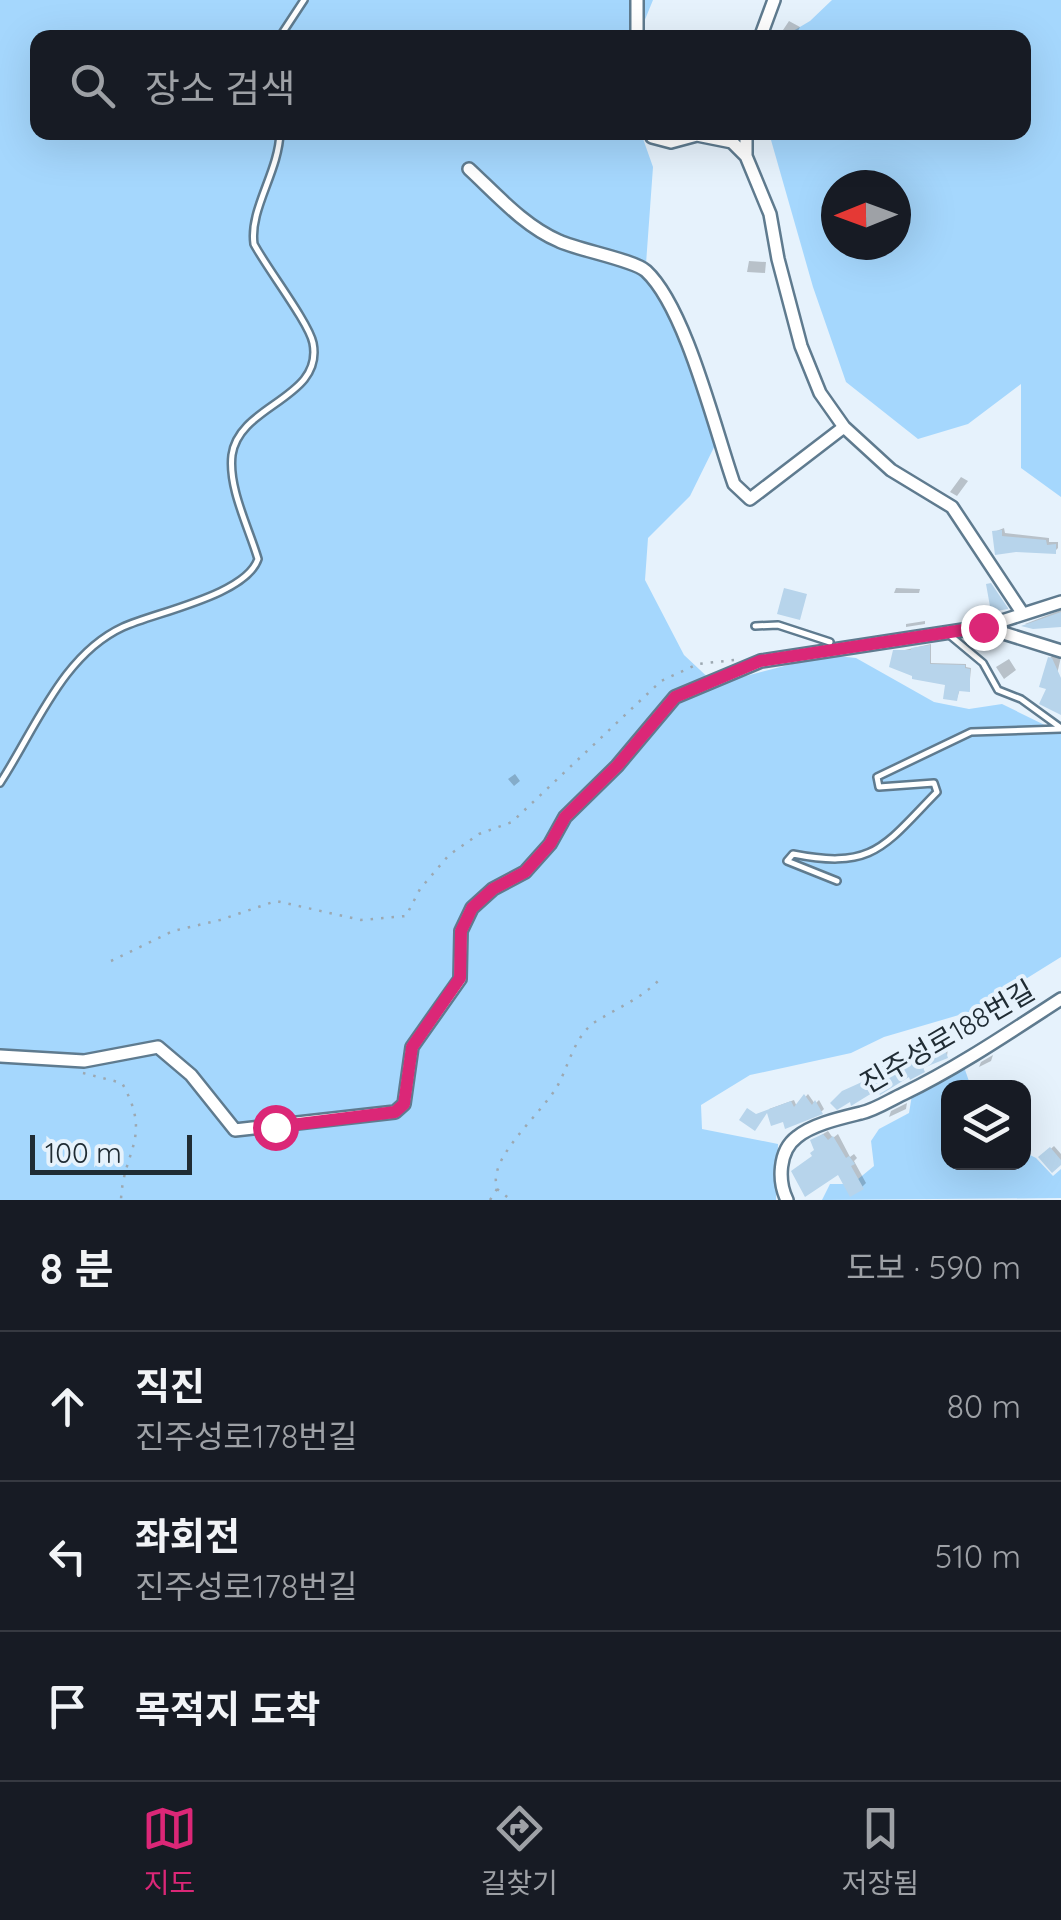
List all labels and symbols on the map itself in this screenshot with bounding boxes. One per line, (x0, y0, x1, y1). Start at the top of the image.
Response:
north arrow (821, 170, 911, 260)
route end (961, 605, 1007, 651)
street label: 진주성로188번길 (854, 972, 1040, 1100)
route start (253, 1105, 299, 1151)
scale bar (30, 1130, 192, 1174)

